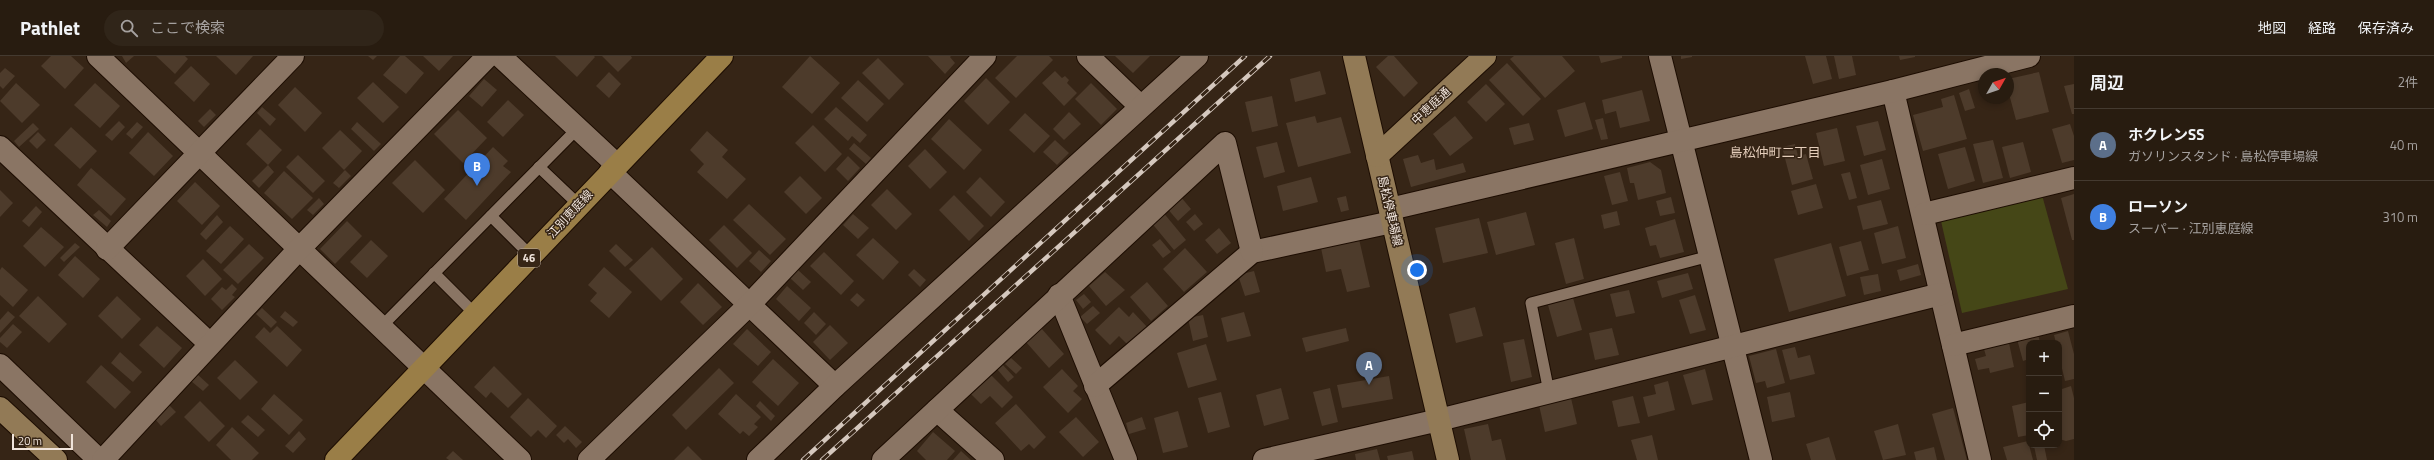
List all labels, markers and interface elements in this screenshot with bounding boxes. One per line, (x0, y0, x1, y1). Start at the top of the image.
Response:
search box (104, 10, 384, 46)
text: Pathlet (20, 13, 80, 42)
text: ここで検索 (150, 16, 225, 39)
icon: search (118, 17, 140, 39)
text: 地図 (2258, 17, 2286, 38)
text: 経路 (2308, 17, 2336, 38)
text: 保存済み (2358, 17, 2414, 38)
north arrow (1978, 68, 2014, 104)
text: 周辺 (2090, 70, 2124, 96)
text: 2件 (2398, 72, 2418, 92)
street label: 中恵庭通 (1407, 82, 1455, 129)
text: ホクレンSS (2128, 123, 2204, 146)
text: A (2099, 135, 2107, 155)
text: 40 m (2390, 135, 2418, 155)
district label: 島松仲町二丁目 (1729, 142, 1821, 162)
text: ガソリンスタンド · 島松停車場線 (2128, 146, 2318, 166)
pin: B (464, 153, 490, 186)
street label: 島松停車場線 (1373, 174, 1408, 248)
street label: 江別恵庭線 (542, 185, 597, 242)
text: ローソン (2128, 195, 2188, 218)
text: B (2099, 207, 2107, 227)
text: 310 m (2382, 207, 2418, 227)
text: スーパー · 江別恵庭線 (2128, 218, 2253, 238)
road number: 46 (518, 249, 540, 267)
your location (1407, 260, 1427, 280)
map controls (2026, 340, 2062, 448)
button: + (2026, 340, 2062, 376)
pin: A (1356, 352, 1382, 385)
button: − (2026, 376, 2062, 412)
button: locate (2026, 412, 2062, 448)
scale bar (12, 432, 73, 451)
text: 20 m (18, 433, 42, 449)

